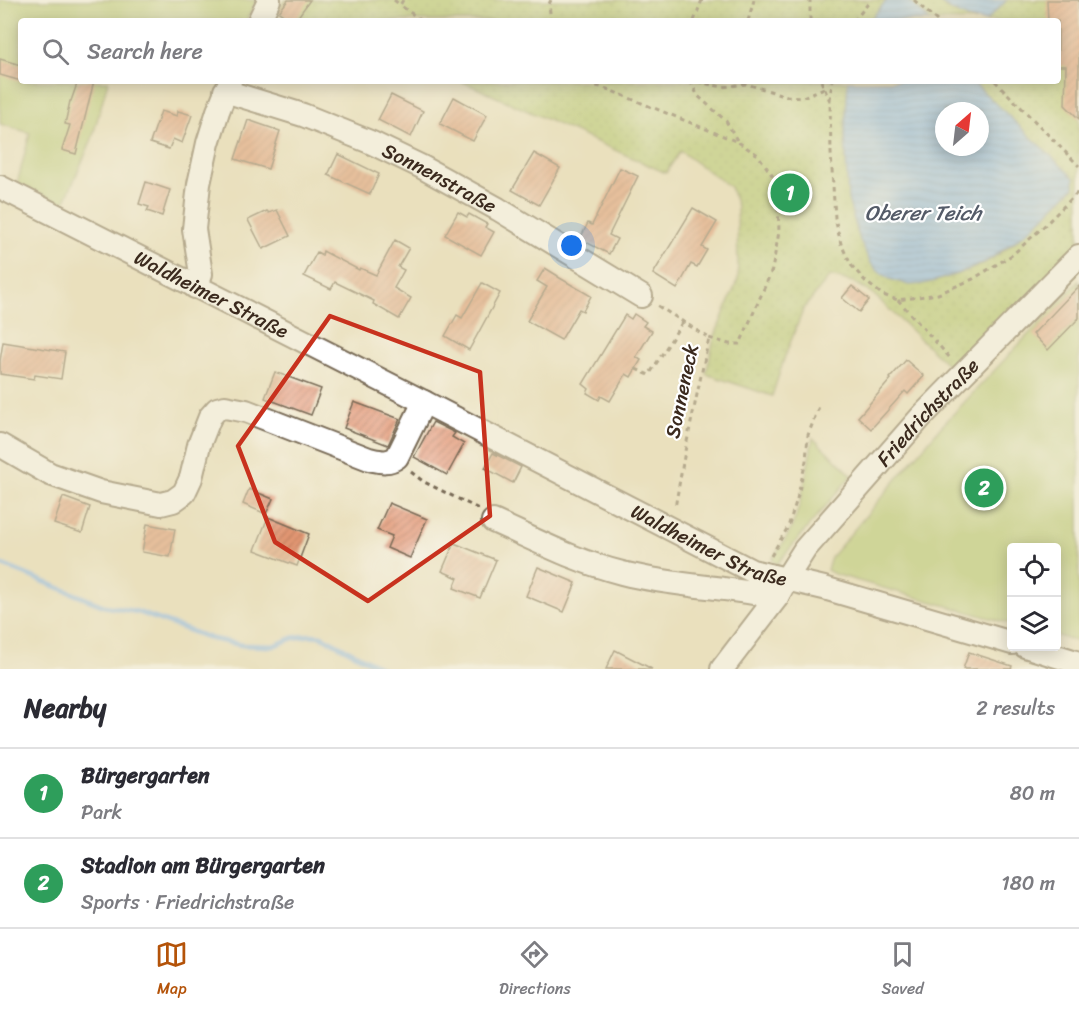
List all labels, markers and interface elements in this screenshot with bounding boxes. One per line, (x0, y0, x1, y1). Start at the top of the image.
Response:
search box (18, 18, 1061, 84)
text: Search here (87, 32, 203, 71)
icon: search (39, 35, 72, 68)
north arrow (935, 102, 989, 156)
street label: Sonnenstraße (376, 133, 503, 223)
pin: 1 (770, 170, 810, 216)
water label: Oberer Teich (865, 194, 983, 232)
your location (557, 231, 586, 260)
street label: Waldheimer Straße (128, 240, 295, 348)
street label: Sonneneck (655, 340, 709, 441)
street label: Friedrichstraße (867, 349, 988, 475)
pin: 2 (964, 466, 1004, 510)
street label: Waldheimer Straße (625, 494, 791, 596)
map controls (1007, 543, 1061, 651)
button: locate (1007, 543, 1061, 597)
button: layers (1007, 597, 1061, 651)
text: Nearby (24, 685, 106, 731)
text: 2 results (976, 691, 1055, 726)
text: Bürgergarten (81, 756, 210, 795)
text: 1 (39, 776, 48, 811)
text: 80 m (1010, 776, 1055, 811)
text: Park (81, 795, 122, 830)
text: Stadion am Bürgergarten (81, 846, 325, 885)
text: 2 (38, 866, 49, 901)
text: 180 m (1001, 866, 1055, 901)
text: Sports · Friedrichstraße (81, 885, 294, 920)
tab: Map (155, 938, 188, 1003)
tab: Directions (499, 938, 571, 1003)
tab: Saved (881, 938, 924, 1003)

